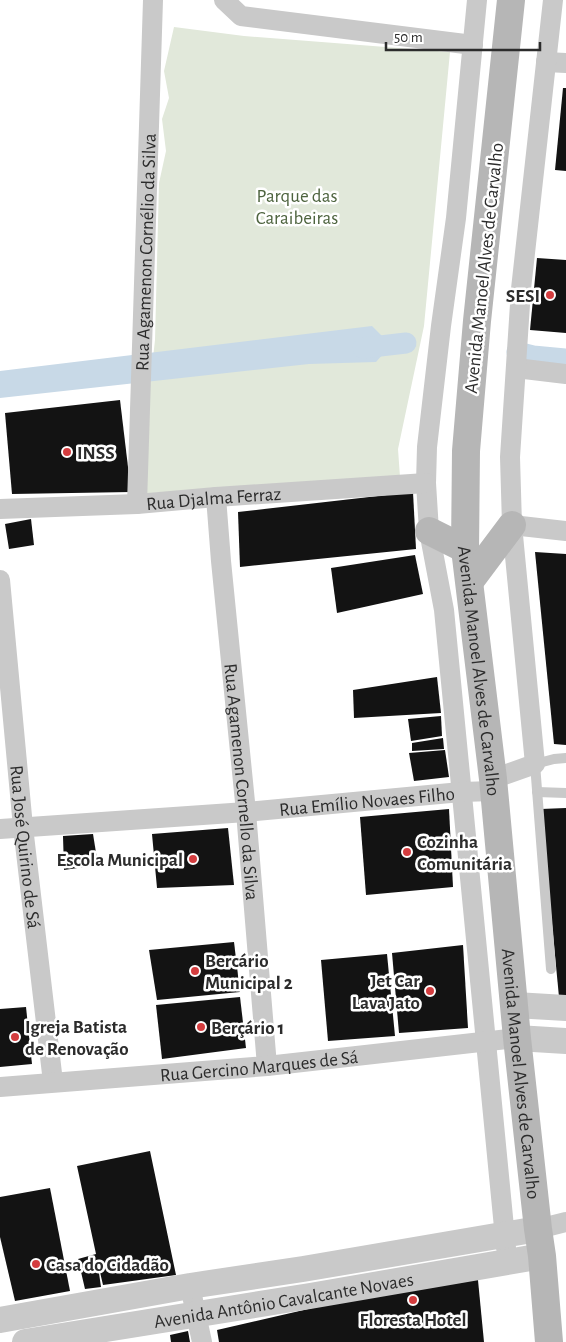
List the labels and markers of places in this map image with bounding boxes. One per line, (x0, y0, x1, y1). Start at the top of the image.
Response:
place label: SESI (506, 287, 540, 306)
marker: SESI (544, 289, 556, 301)
place label: INSS (77, 444, 115, 463)
marker: INSS (61, 446, 73, 458)
place label: Cozinha Comunitária (417, 833, 512, 874)
marker: Cozinha Comunitária (401, 846, 413, 858)
place label: Escola Municipal (56, 851, 183, 870)
marker: Escola Municipal (187, 853, 199, 865)
place label: Bercário Municipal 2 (205, 952, 293, 993)
marker: Bercário Municipal 2 (189, 965, 201, 977)
place label: Jet Car Lava Jato (352, 972, 420, 1013)
marker: Jet Car Lava Jato (424, 985, 436, 997)
place label: Igreja Batista de Renovação (25, 1018, 129, 1059)
place label: Berçário 1 (211, 1019, 284, 1038)
marker: Berçário 1 (195, 1021, 207, 1033)
marker: Igreja Batista de Renovação (9, 1031, 21, 1043)
place label: Casa do Cidadão (46, 1256, 169, 1275)
marker: Casa do Cidadão (30, 1258, 42, 1270)
marker: Floresta Hotel (407, 1294, 419, 1306)
place label: Floresta Hotel (360, 1311, 466, 1330)

